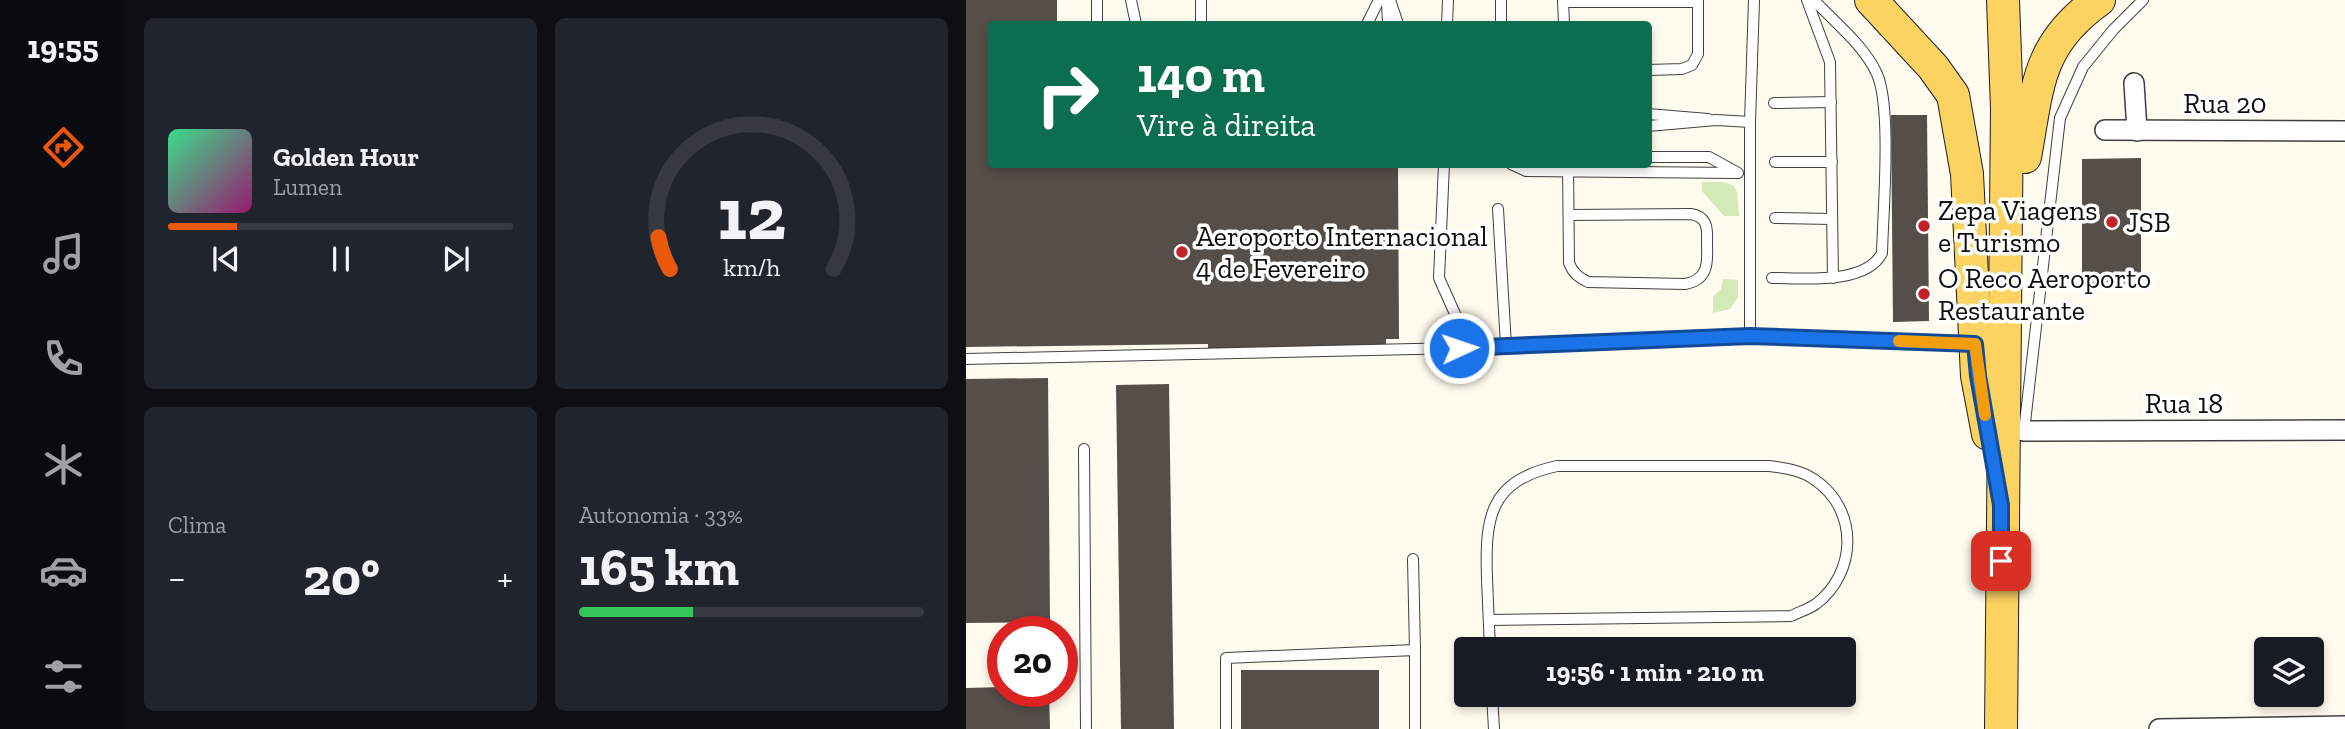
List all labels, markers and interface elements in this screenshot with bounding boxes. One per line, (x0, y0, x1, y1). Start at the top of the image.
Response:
text: 19:55 (27, 28, 99, 66)
text: 140 m (1137, 46, 1265, 105)
icon: right (1022, 49, 1113, 140)
street label: Rua 20 (2183, 87, 2267, 120)
text: Vire à direita (1137, 106, 1316, 144)
icon: directions (39, 123, 88, 172)
text: Golden Hour (273, 141, 419, 173)
text: 12 (717, 171, 786, 259)
text: Lumen (273, 173, 342, 201)
place label: Zepa Viagens e Turismo (1938, 194, 2097, 259)
place label: JSB (2126, 206, 2171, 239)
marker: JSB (2104, 214, 2120, 230)
marker: Zepa Viagens e Turismo (1916, 218, 1932, 234)
place label: Aeroporto Internacional 4 de Fevereiro (1196, 220, 1488, 285)
icon: music (39, 229, 88, 278)
icon: previous (207, 240, 245, 278)
icon: pause (322, 240, 360, 278)
icon: next (437, 240, 475, 278)
marker: Aeroporto Internacional 4 de Fevereiro (1174, 244, 1190, 260)
text: km/h (723, 252, 780, 282)
place label: O Reco Aeroporto Restaurante (1938, 262, 2151, 327)
marker: O Reco Aeroporto Restaurante (1916, 286, 1932, 302)
position arrow (1422, 311, 1496, 385)
icon: phone (39, 334, 88, 383)
street label: Rua 18 (2145, 387, 2223, 420)
icon: climate (39, 440, 88, 489)
text: Autonomia · 33% (579, 501, 743, 529)
text: Clima (168, 511, 226, 539)
pin (1971, 531, 2031, 591)
text: 165 km (579, 536, 739, 598)
icon: arrive (1982, 542, 2020, 580)
icon: car (39, 546, 88, 595)
text: 20° (303, 546, 380, 608)
text: − (168, 555, 186, 601)
text: + (497, 555, 513, 601)
speed limit sign: 20 (987, 616, 1078, 707)
map controls (2254, 637, 2324, 707)
button: layers (2254, 637, 2324, 707)
icon: filters (39, 652, 88, 701)
text: 19:56 · 1 min · 210 m (1546, 656, 1764, 688)

